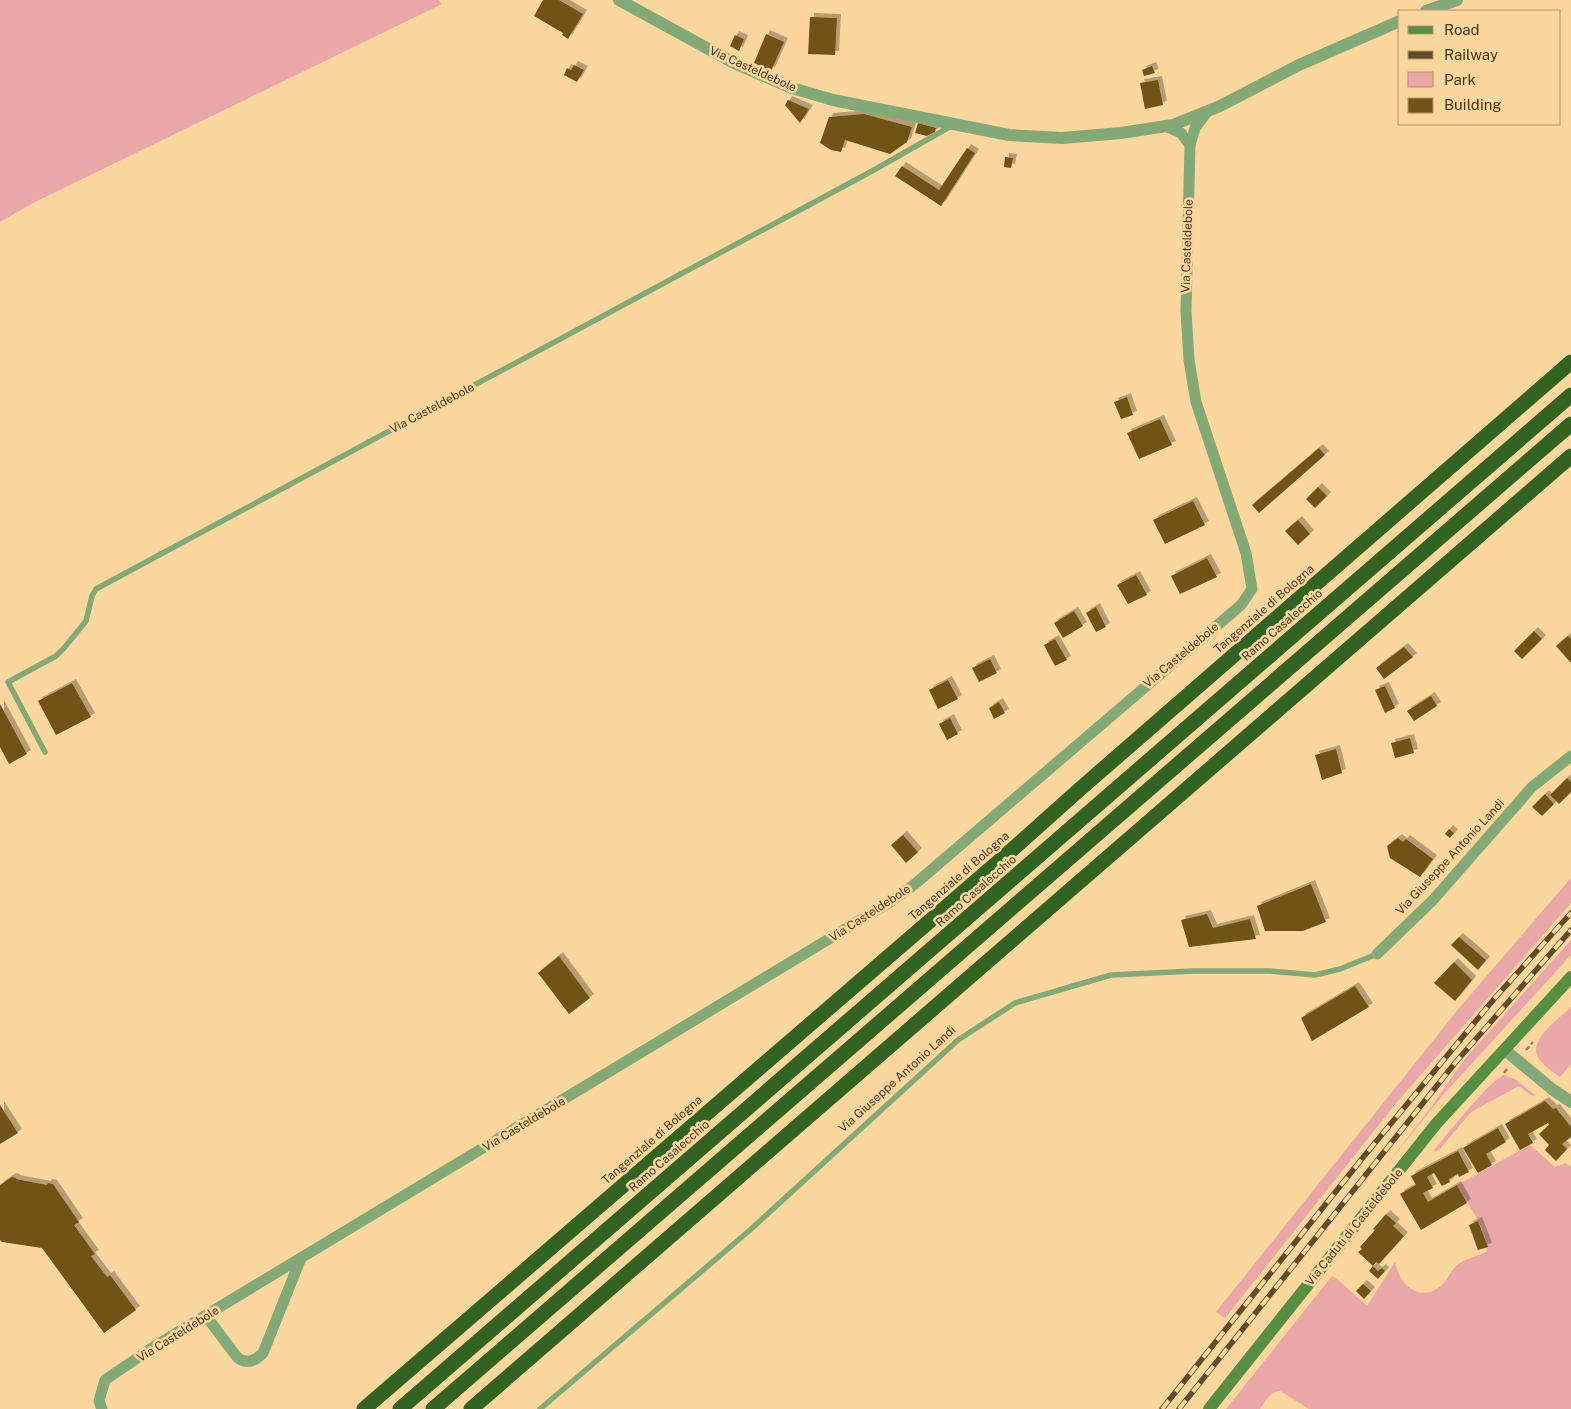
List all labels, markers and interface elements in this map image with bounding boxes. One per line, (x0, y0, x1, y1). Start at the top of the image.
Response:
legend (1398, 10, 1561, 125)
text: Road (1444, 21, 1480, 38)
street label: Via Casteldebole (707, 43, 799, 95)
text: Railway (1444, 46, 1498, 63)
text: Park (1444, 71, 1476, 88)
text: Building (1444, 96, 1502, 113)
street label: Via Casteldebole (1178, 199, 1196, 293)
street label: Via Casteldebole (387, 380, 477, 436)
street label: Tangenziale di Bologna (1211, 562, 1317, 656)
street label: Ramo Casalecchio (1239, 586, 1325, 664)
street label: Via Casteldebole (1141, 619, 1222, 691)
street label: Via Giuseppe Antonio Landi (1393, 796, 1507, 918)
street label: Tangenziale di Bologna (906, 829, 1012, 923)
street label: Ramo Casalecchio (933, 852, 1019, 930)
street label: Via Casteldebole (827, 881, 913, 944)
street label: Via Giuseppe Antonio Landi (836, 1023, 958, 1135)
street label: Tangenziale di Bologna (599, 1093, 705, 1187)
street label: Via Casteldebole (480, 1094, 568, 1154)
street label: Ramo Casalecchio (626, 1117, 712, 1195)
street label: Via Caduti di Casteldebole (1302, 1166, 1406, 1288)
street label: Via Casteldebole (134, 1303, 222, 1365)

